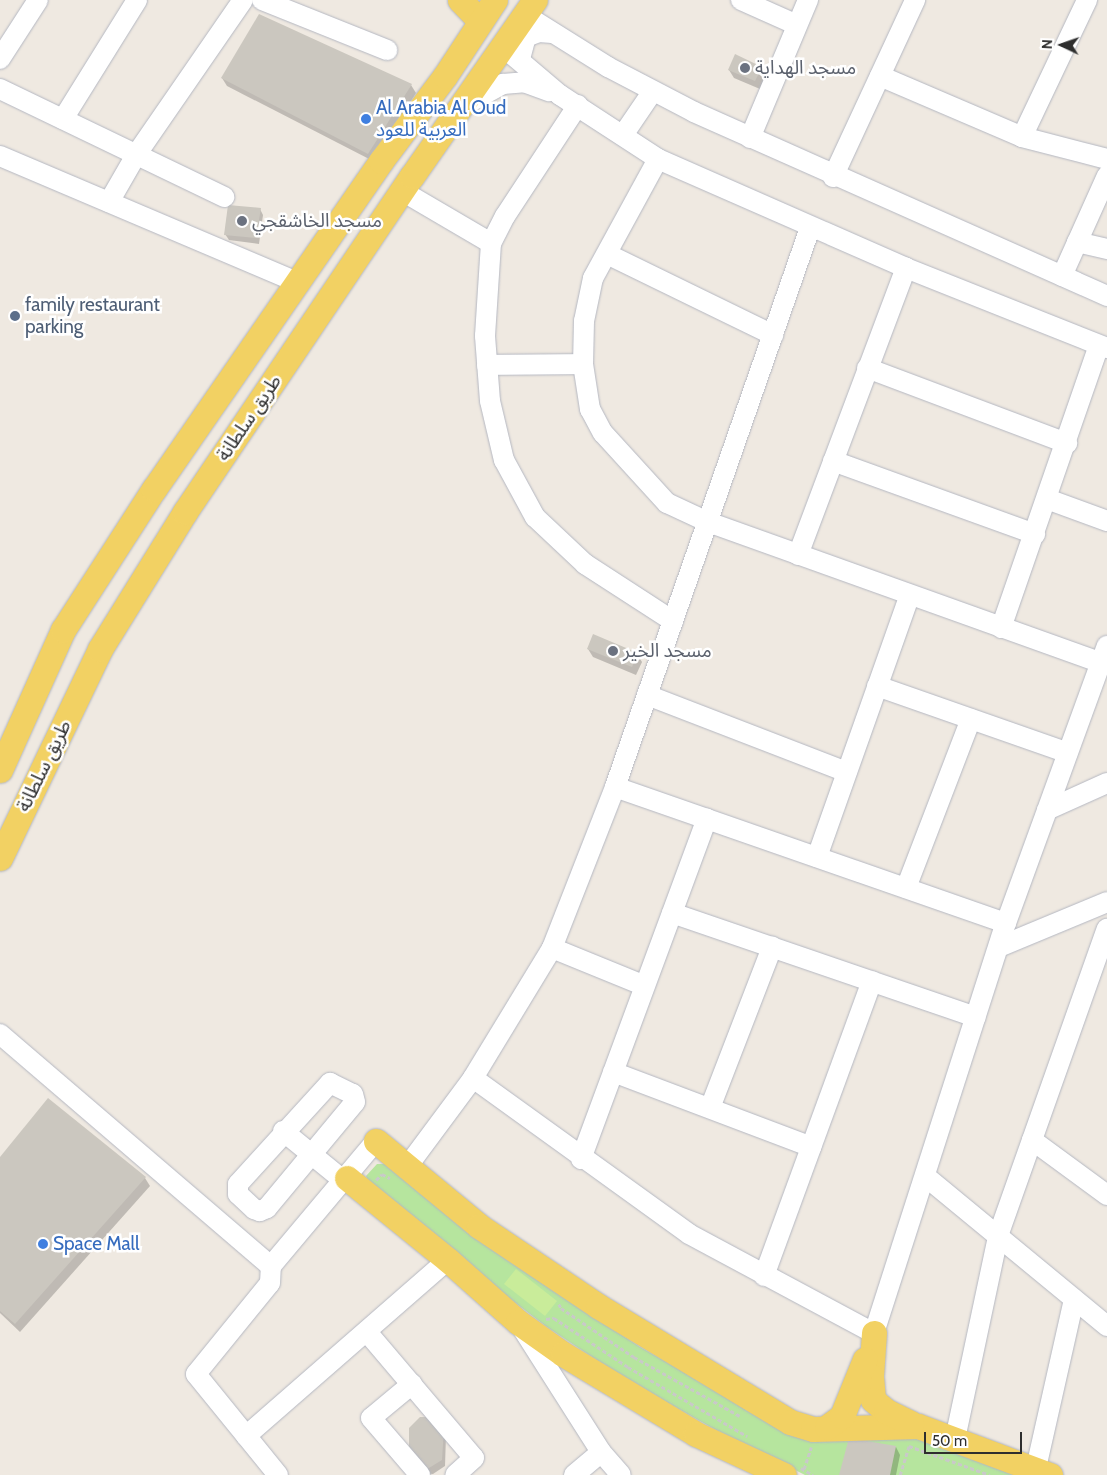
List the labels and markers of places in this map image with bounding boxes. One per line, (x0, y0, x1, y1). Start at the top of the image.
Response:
place label: مسجد الهداية (755, 57, 856, 79)
marker: مسجد الهداية (739, 62, 751, 74)
place label: Al Arabia Al Oud العربية للعود (376, 97, 506, 141)
marker: Al Arabia Al Oud العربية للعود (360, 113, 372, 125)
place label: مسجد الخاشقجي (252, 210, 382, 232)
marker: مسجد الخاشقجي (236, 215, 248, 227)
place label: family restaurant parking (25, 294, 160, 338)
marker: family restaurant parking (9, 310, 21, 322)
place label: مسجد الخير (623, 640, 712, 662)
marker: مسجد الخير (607, 645, 619, 657)
place label: Space Mall (53, 1233, 140, 1255)
marker: Space Mall (37, 1238, 49, 1250)

